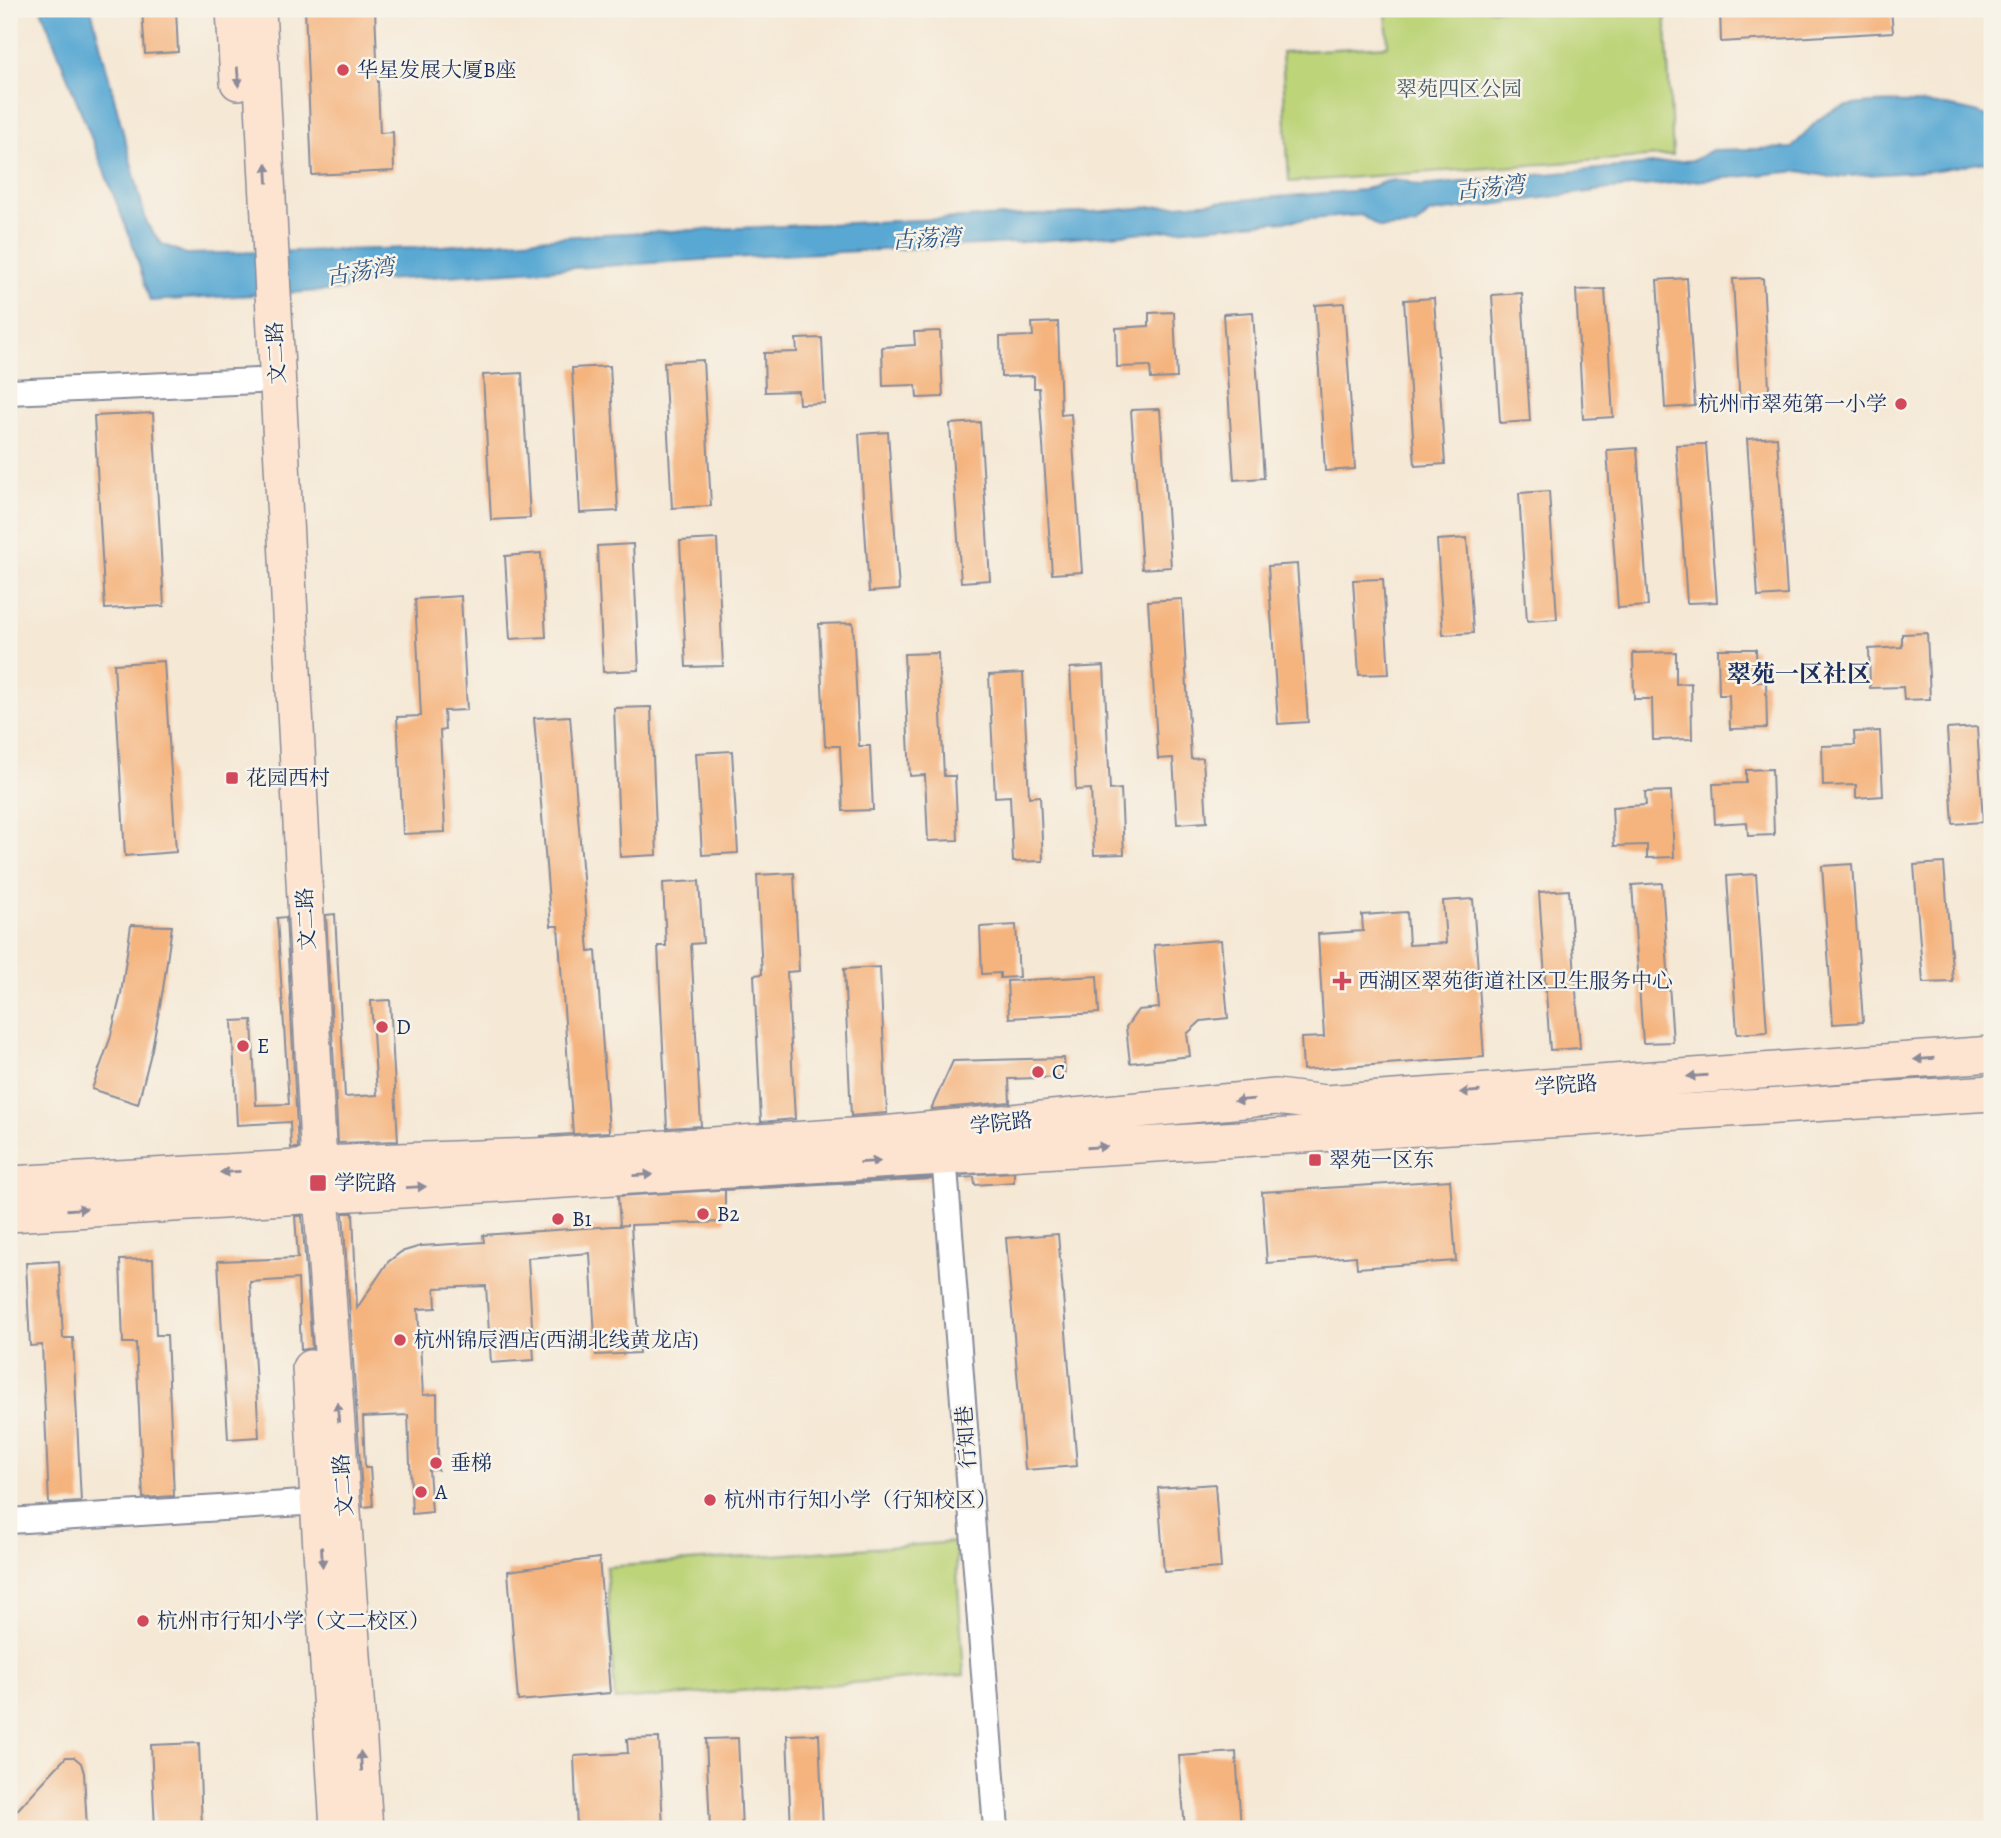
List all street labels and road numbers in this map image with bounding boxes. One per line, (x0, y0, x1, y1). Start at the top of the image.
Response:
street label: 文二路 (260, 321, 292, 385)
street label: 文二路 (290, 887, 322, 951)
street label: 学院路 (1534, 1069, 1598, 1101)
street label: 学院路 (968, 1106, 1034, 1140)
street label: 行知巷 (950, 1405, 982, 1469)
street label: 文二路 (327, 1453, 359, 1517)

